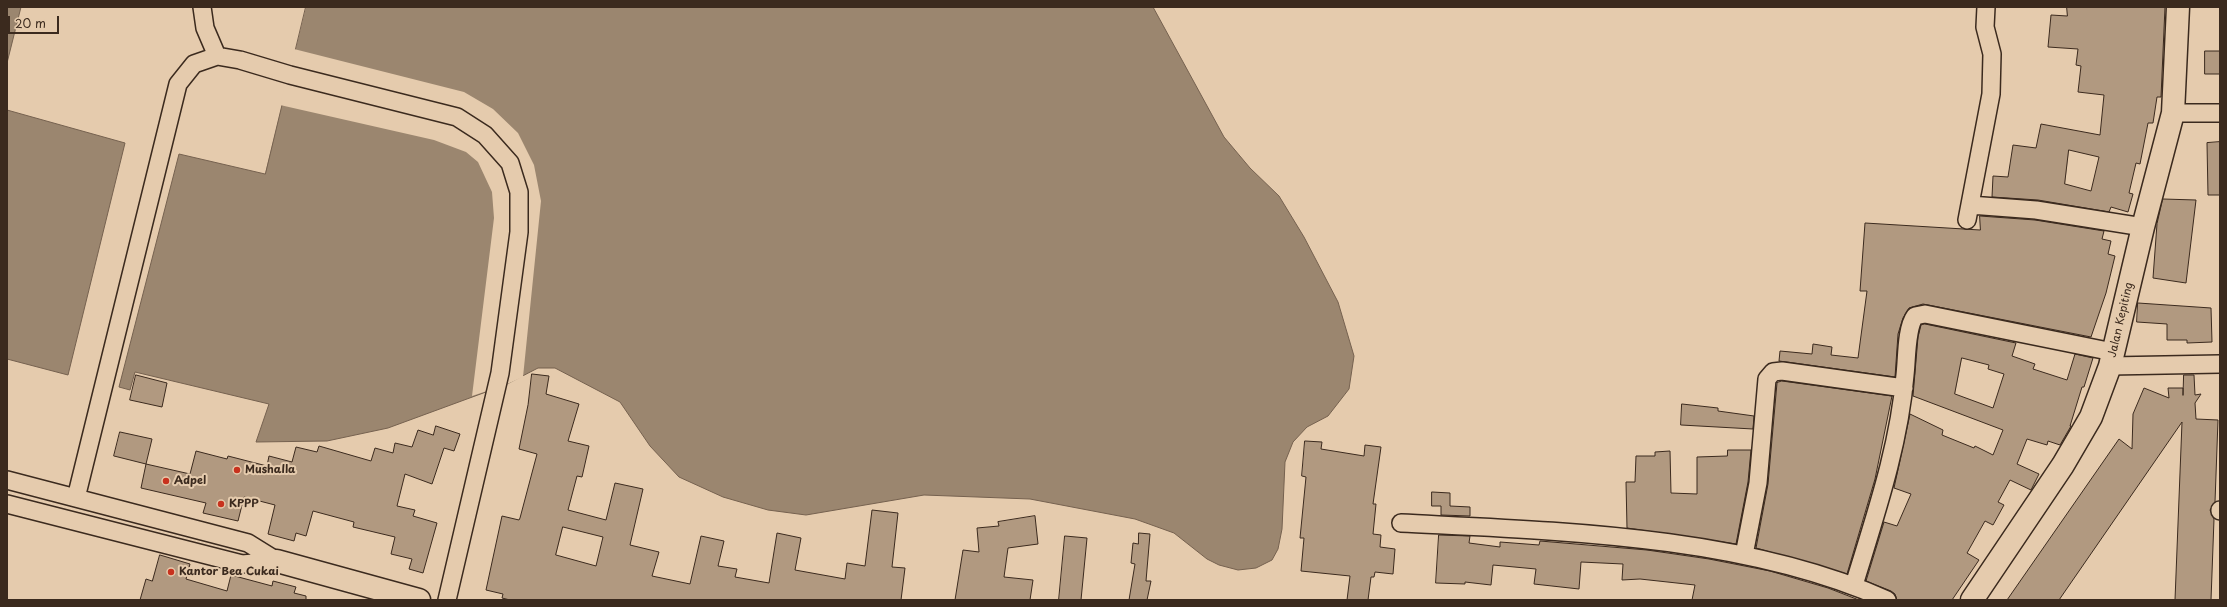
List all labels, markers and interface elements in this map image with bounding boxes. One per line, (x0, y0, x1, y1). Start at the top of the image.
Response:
scale bar (10, 8, 61, 34)
text: 20 m (15, 14, 46, 32)
street label: Jalan Kepiting (2106, 281, 2136, 359)
place label: Mushalla (245, 463, 295, 477)
marker: Mushalla (232, 465, 242, 475)
place label: Adpel (174, 474, 206, 488)
marker: Adpel (161, 476, 171, 486)
place label: KPPP (229, 497, 259, 511)
marker: KPPP (216, 499, 226, 509)
place label: Kantor Bea Cukai (179, 565, 279, 579)
marker: Kantor Bea Cukai (166, 567, 176, 577)

